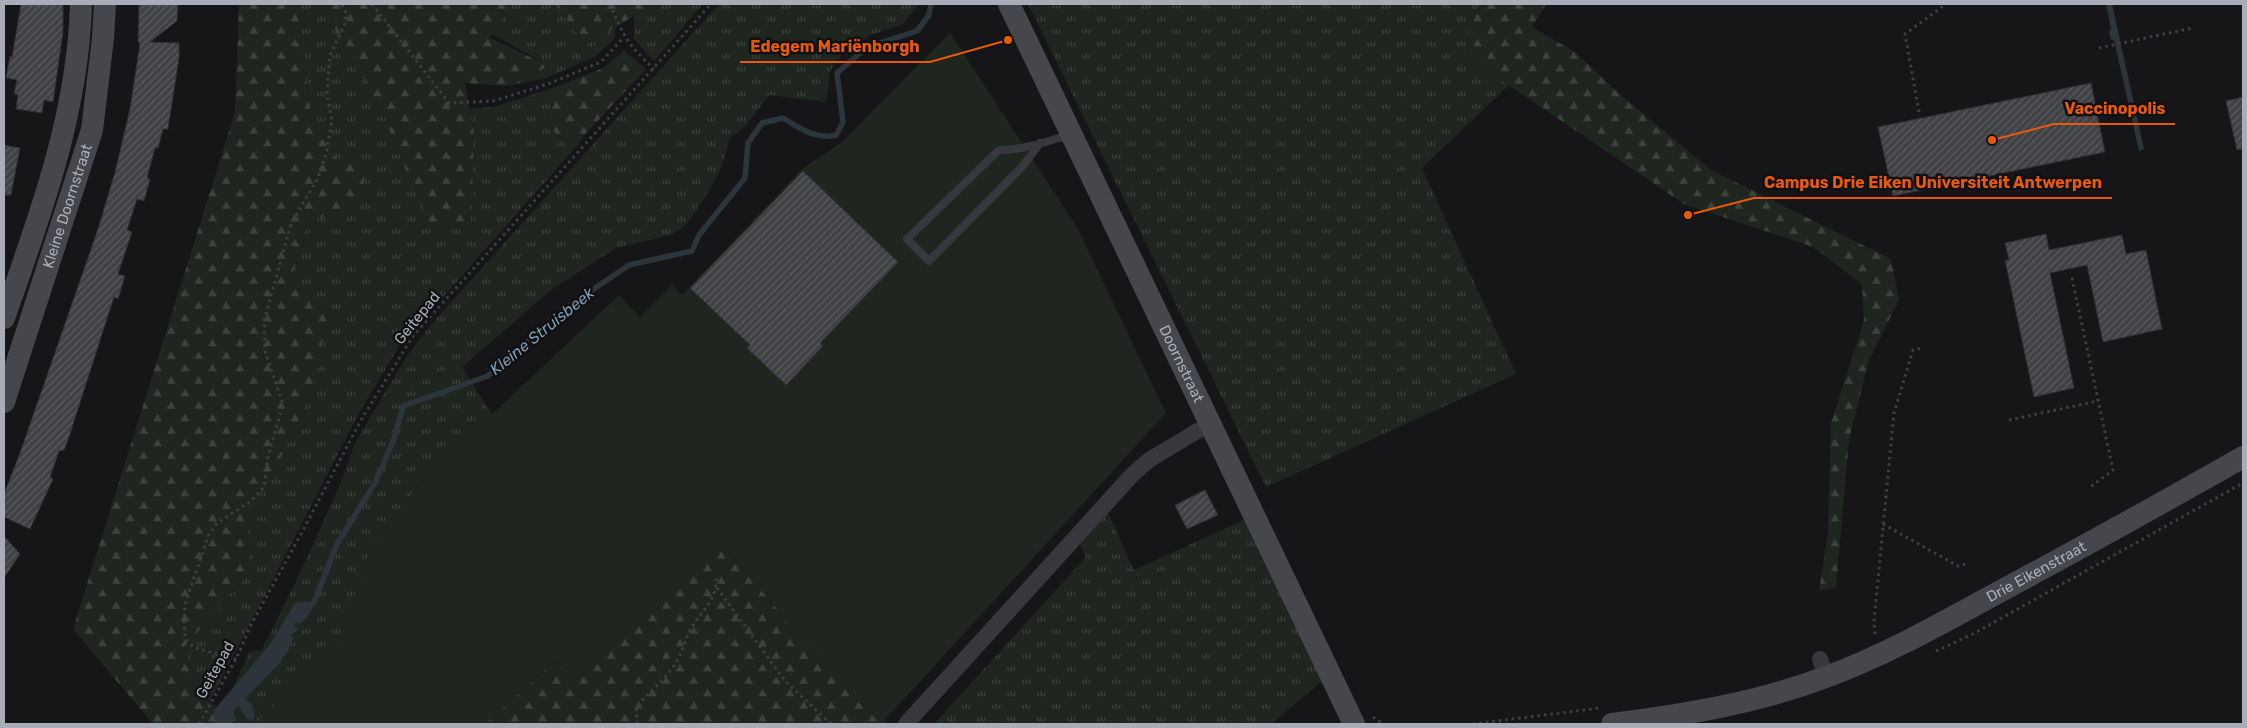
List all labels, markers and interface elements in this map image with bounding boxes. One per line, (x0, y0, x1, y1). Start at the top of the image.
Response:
callout: Edegem Mariënborgh (740, 31, 930, 62)
text: Edegem Mariënborgh (750, 37, 920, 56)
callout: Vaccinopolis (2054, 93, 2175, 124)
text: Vaccinopolis (2065, 99, 2166, 118)
street label: Kleine Doornstraat (39, 141, 96, 271)
callout: Campus Drie Eiken Universiteit Antwerpen (1754, 167, 2112, 198)
text: Campus Drie Eiken Universiteit Antwerpen (1764, 173, 2102, 192)
water label: Kleine Struisbeek (486, 283, 598, 379)
street label: Geitepad (390, 288, 444, 348)
street label: Doornstraat (1155, 322, 1208, 406)
street label: Drie Eikenstraat (1983, 537, 2089, 606)
street label: Geitepad (192, 638, 238, 702)

